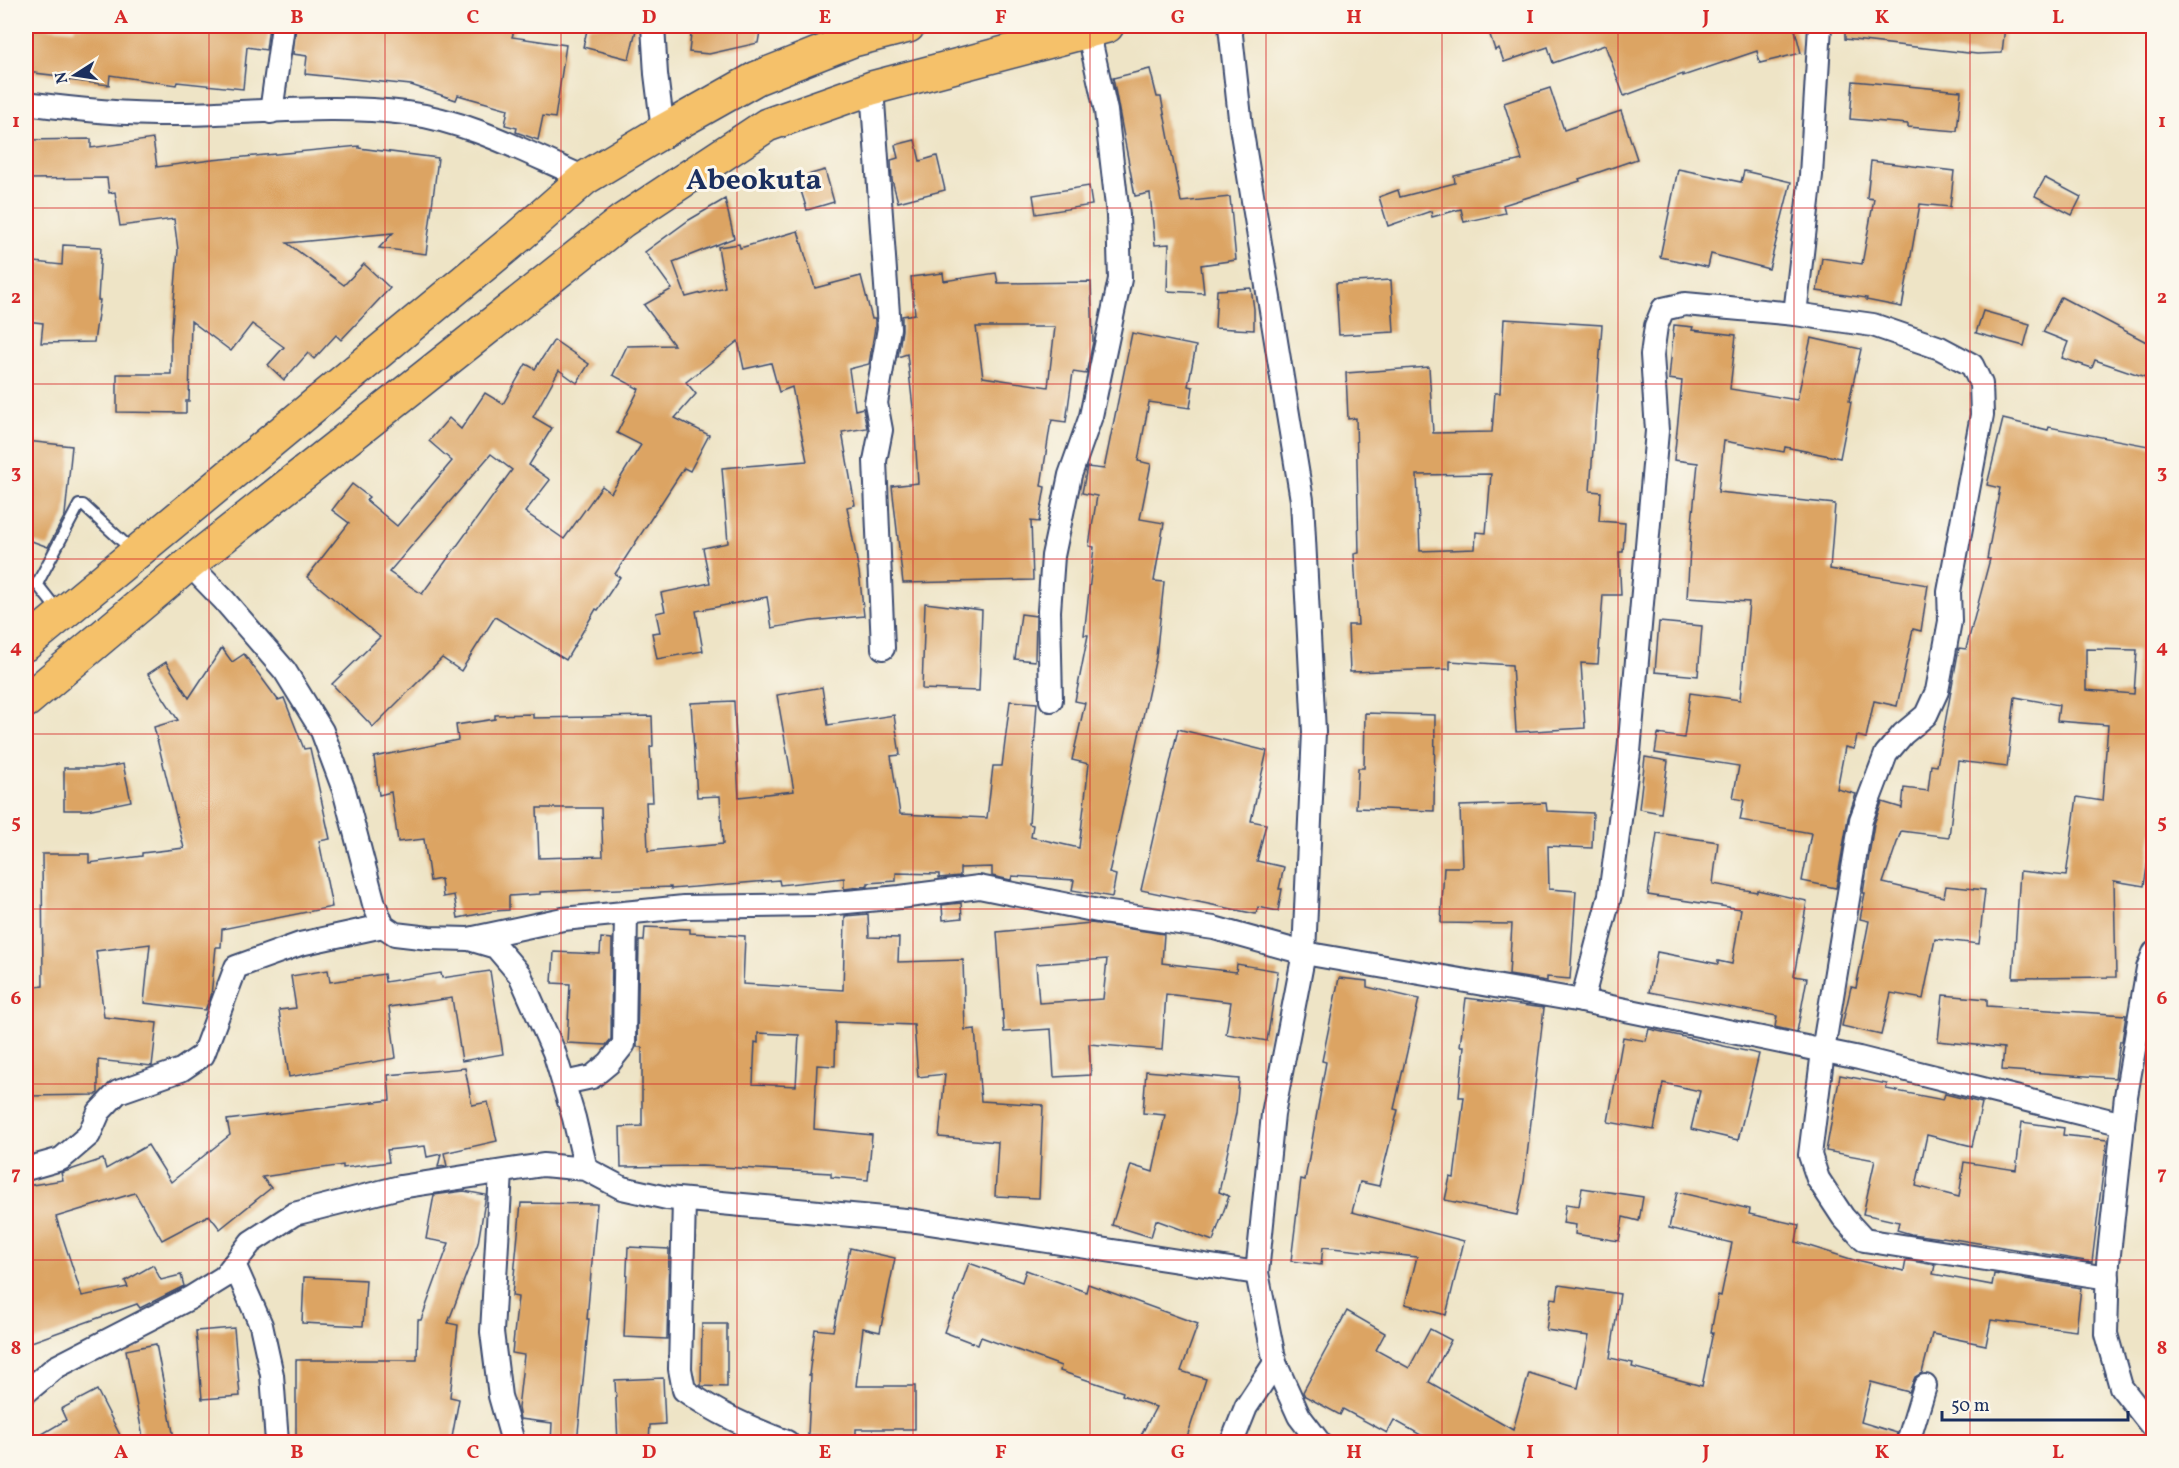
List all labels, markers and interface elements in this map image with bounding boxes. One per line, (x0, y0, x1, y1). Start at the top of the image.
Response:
text: A (114, 4, 128, 32)
text: B (290, 4, 304, 32)
text: C (467, 4, 480, 32)
text: D (642, 4, 656, 32)
text: E (819, 4, 831, 32)
text: F (995, 4, 1007, 32)
text: G (1171, 4, 1185, 32)
text: H (1346, 4, 1362, 32)
text: I (1526, 4, 1534, 32)
text: J (1701, 4, 1710, 32)
text: K (1875, 4, 1890, 32)
text: L (2052, 4, 2064, 32)
north arrow (45, 45, 105, 105)
text: N (50, 69, 74, 86)
text: 1 (12, 108, 20, 136)
text: 1 (2158, 108, 2166, 136)
district label: Abeokuta (686, 160, 822, 202)
text: 2 (11, 284, 21, 312)
text: 2 (2157, 284, 2167, 312)
text: 3 (11, 459, 21, 487)
text: 3 (2157, 459, 2167, 487)
text: 4 (10, 634, 22, 662)
text: 4 (2156, 634, 2168, 662)
text: 5 (11, 809, 21, 837)
text: 5 (2157, 809, 2167, 837)
text: 6 (11, 985, 22, 1013)
text: 6 (2157, 985, 2168, 1013)
text: 7 (11, 1160, 21, 1188)
text: 7 (2157, 1160, 2167, 1188)
text: 8 (11, 1335, 21, 1363)
text: 8 (2157, 1335, 2167, 1363)
scale bar (1942, 1384, 2128, 1422)
text: 50 m (1951, 1394, 1990, 1419)
text: A (114, 1439, 128, 1467)
text: B (290, 1439, 304, 1467)
text: C (467, 1439, 480, 1467)
text: D (642, 1439, 656, 1467)
text: E (819, 1439, 831, 1467)
text: F (995, 1439, 1007, 1467)
text: G (1171, 1439, 1185, 1467)
text: H (1346, 1439, 1362, 1467)
text: I (1526, 1439, 1534, 1467)
text: J (1701, 1439, 1710, 1467)
text: K (1875, 1439, 1890, 1467)
text: L (2052, 1439, 2064, 1467)

